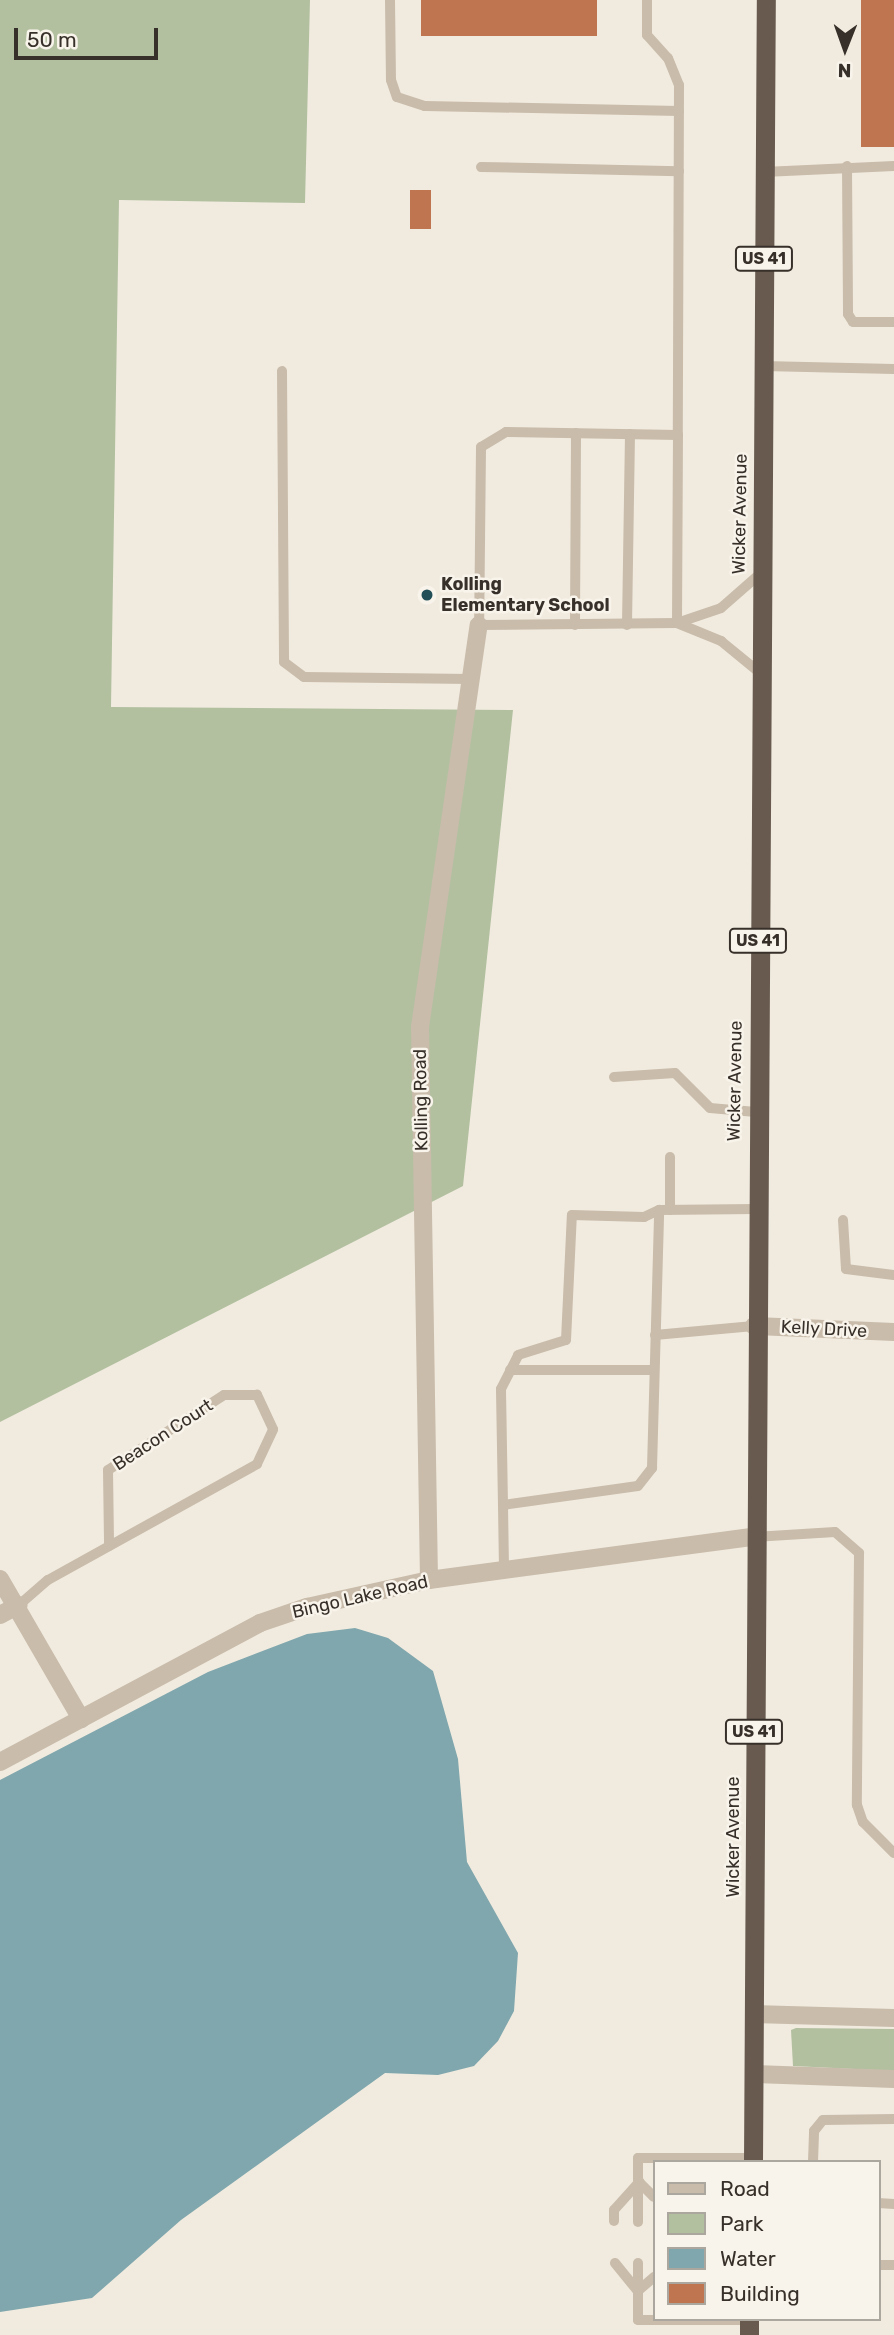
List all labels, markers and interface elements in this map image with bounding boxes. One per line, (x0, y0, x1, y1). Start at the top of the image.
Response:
scale bar (18, 14, 161, 58)
north arrow (810, 14, 880, 84)
text: 50 m (27, 27, 77, 52)
text: N (838, 59, 852, 82)
road number: US 41 (734, 246, 794, 272)
street label: Wicker Avenue (728, 453, 752, 575)
place label: Kolling Elementary School (441, 574, 610, 616)
marker: Kolling Elementary School (419, 587, 435, 603)
road number: US 41 (728, 928, 788, 953)
street label: Wicker Avenue (723, 1020, 747, 1142)
street label: Kolling Road (409, 1049, 433, 1151)
street label: Kelly Drive (780, 1316, 868, 1342)
street label: Beacon Court (109, 1395, 217, 1475)
street label: Bingo Lake Road (290, 1571, 430, 1623)
road number: US 41 (724, 1720, 784, 1744)
street label: Wicker Avenue (722, 1776, 744, 1898)
legend (652, 2160, 880, 2321)
text: Road (720, 2176, 770, 2201)
text: Park (720, 2211, 764, 2236)
text: Water (720, 2246, 776, 2271)
text: Building (720, 2281, 800, 2306)

